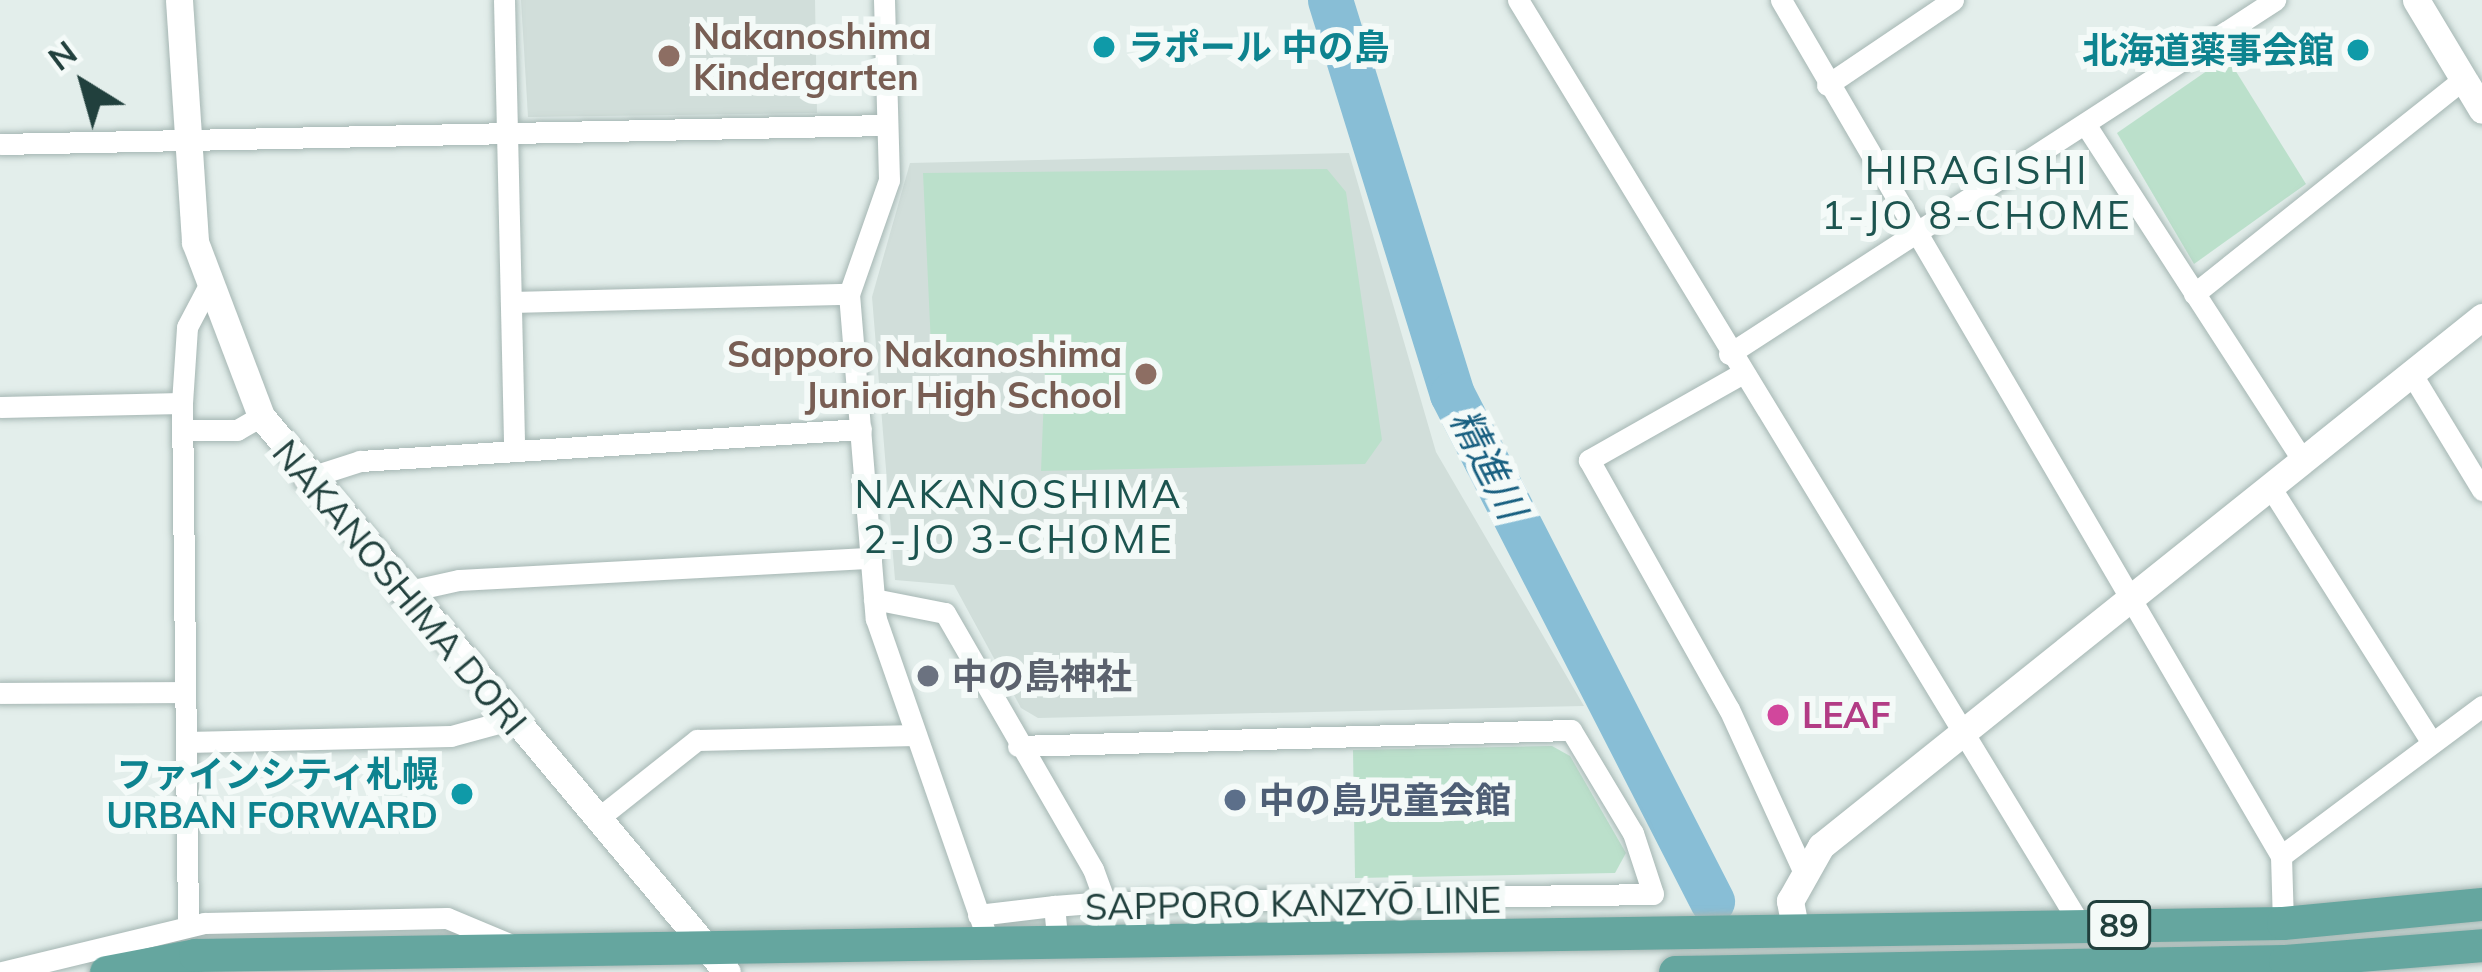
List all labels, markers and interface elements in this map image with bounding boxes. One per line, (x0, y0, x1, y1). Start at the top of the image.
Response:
place label: Nakanoshima Kindergarten (693, 13, 931, 98)
north arrow (24, 24, 144, 144)
place label: ラポール 中の島 (1128, 25, 1390, 69)
place label: 北海道薬事会館 (2082, 28, 2334, 72)
text: N (40, 31, 84, 79)
marker: ラポール 中の島 (1091, 34, 1117, 60)
marker: 北海道薬事会館 (2345, 37, 2371, 63)
marker: Nakanoshima Kindergarten (656, 43, 682, 69)
district label: HIRAGISHI 1-JO 8-CHOME (1821, 148, 2133, 239)
place label: Sapporo Nakanoshima Junior High School (727, 331, 1122, 416)
marker: Sapporo Nakanoshima Junior High School (1133, 361, 1159, 387)
water label: 精進川 (1441, 401, 1535, 527)
street label: NAKANOSHIMA DORI (264, 431, 536, 743)
district label: NAKANOSHIMA 2-JO 3-CHOME (855, 472, 1183, 563)
place label: 中の島神社 (952, 654, 1132, 698)
marker: 中の島神社 (915, 663, 941, 689)
place label: LEAF (1802, 693, 1891, 737)
marker: LEAF (1765, 702, 1791, 728)
place label: ファインシティ札幌 URBAN FORWARD (106, 751, 438, 836)
place label: 中の島児童会館 (1259, 778, 1511, 822)
marker: ファインシティ札幌 URBAN FORWARD (449, 781, 475, 807)
marker: 中の島児童会館 (1222, 787, 1248, 813)
street label: SAPPORO KANZYŌ LINE (1085, 878, 1501, 928)
road number: 89 (2086, 898, 2152, 952)

